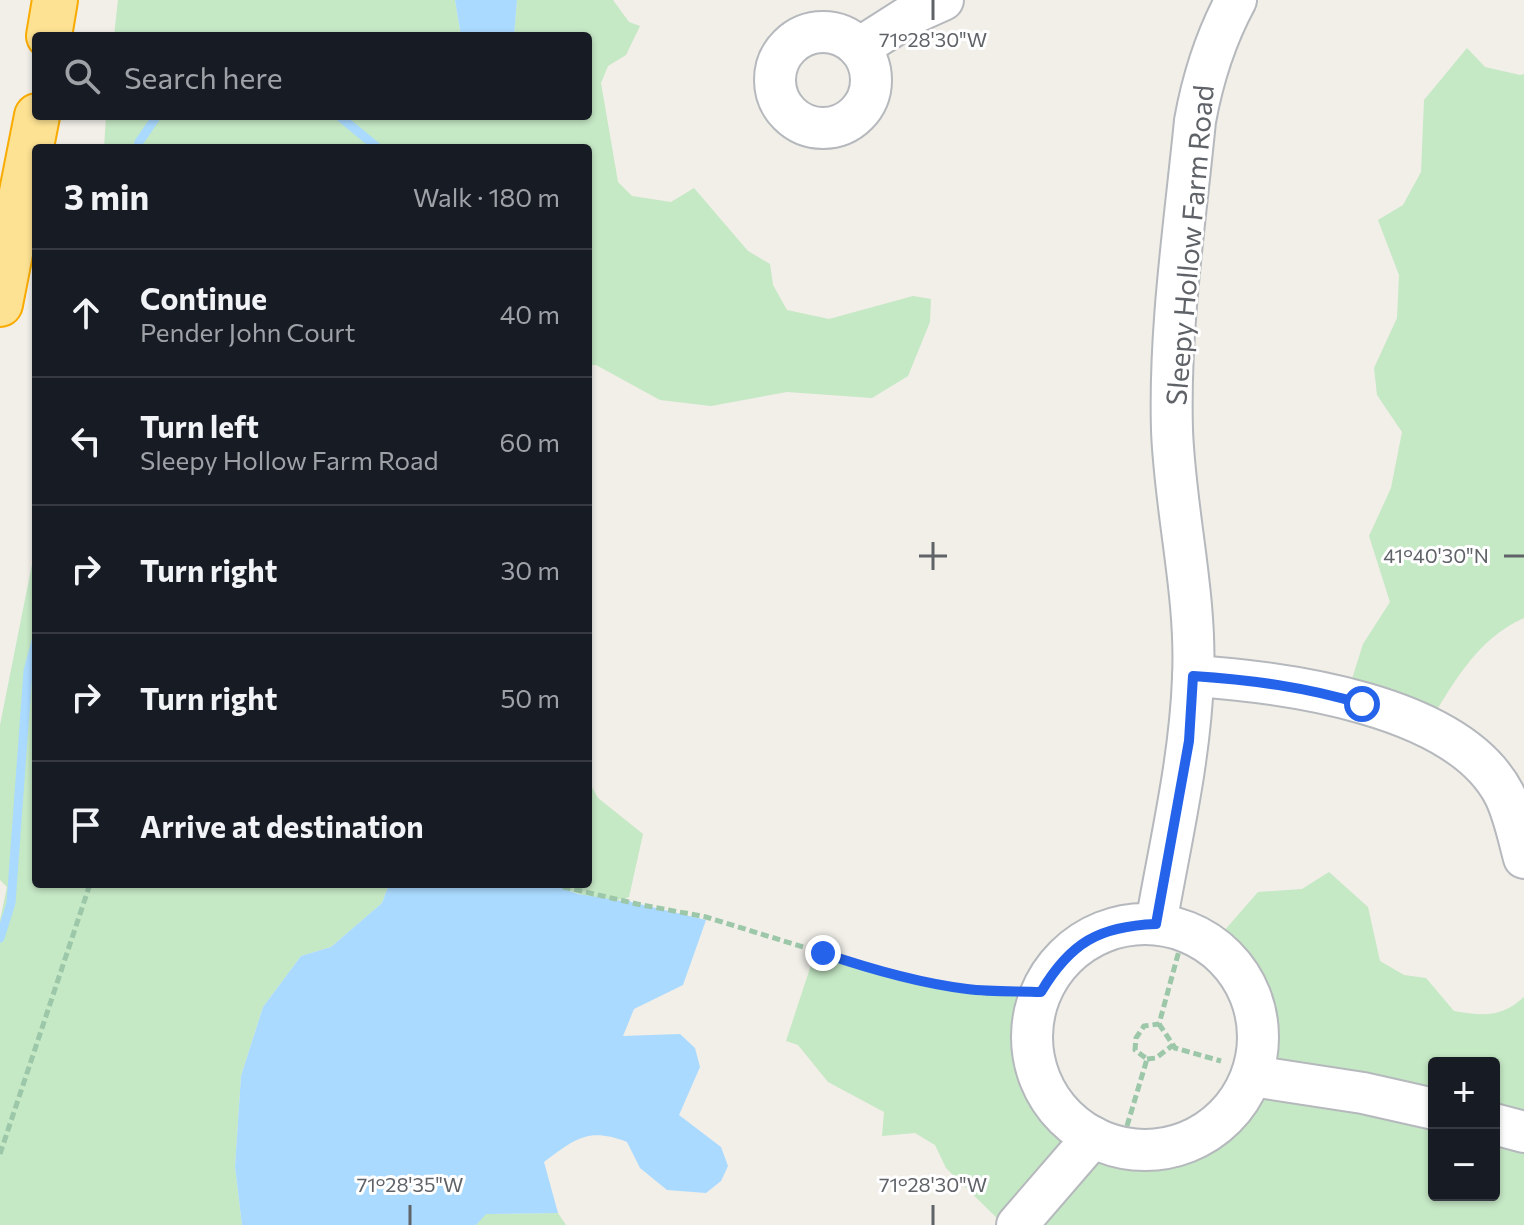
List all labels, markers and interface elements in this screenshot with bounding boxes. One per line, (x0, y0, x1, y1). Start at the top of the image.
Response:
text: 71°28'30"W (879, 27, 987, 51)
search box (32, 32, 592, 120)
icon: search (60, 54, 104, 98)
text: Search here (124, 58, 283, 95)
street label: Sleepy Hollow Farm Road (1158, 83, 1220, 407)
text: 3 min (64, 175, 149, 217)
text: Walk · 180 m (413, 181, 560, 212)
text: Continue (140, 279, 267, 316)
icon: ahead (64, 291, 108, 335)
text: 40 m (500, 298, 560, 329)
text: Pender John Court (140, 316, 355, 347)
text: Turn left (140, 407, 259, 444)
icon: left (64, 419, 108, 463)
text: 60 m (500, 426, 560, 457)
text: Sleepy Hollow Farm Road (140, 444, 439, 475)
text: 41°40'30"N (1383, 543, 1489, 567)
icon: right (64, 547, 108, 591)
text: Turn right (140, 551, 277, 588)
text: 30 m (501, 554, 560, 585)
icon: right (64, 675, 108, 719)
text: Turn right (140, 679, 277, 716)
text: 50 m (500, 682, 560, 713)
route start (1344, 686, 1380, 722)
icon: arrive (64, 803, 108, 847)
text: Arrive at destination (140, 807, 424, 844)
route end (805, 935, 841, 971)
map controls (1428, 1057, 1500, 1201)
button: + (1428, 1057, 1500, 1129)
button: − (1428, 1129, 1500, 1201)
text: 71°28'35"W (357, 1172, 463, 1196)
text: 71°28'30"W (879, 1172, 987, 1196)

